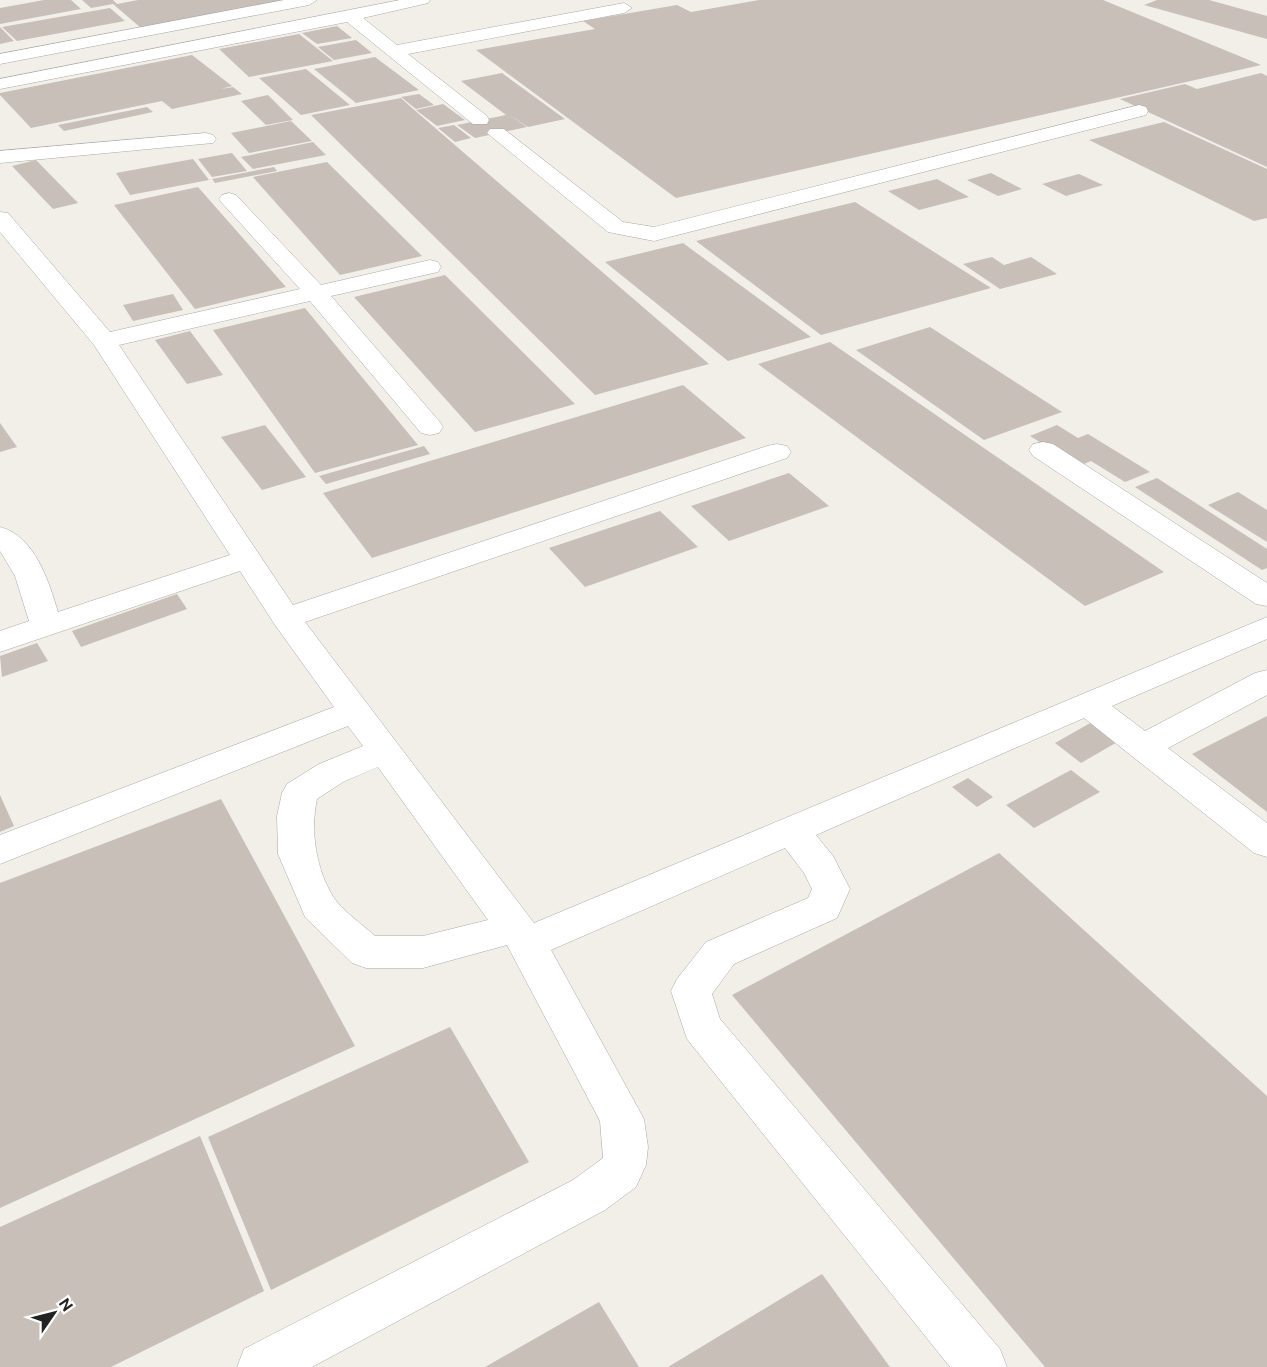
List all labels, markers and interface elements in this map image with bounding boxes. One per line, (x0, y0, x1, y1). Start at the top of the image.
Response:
north arrow (24, 1283, 84, 1343)
text: N (55, 1294, 77, 1314)

